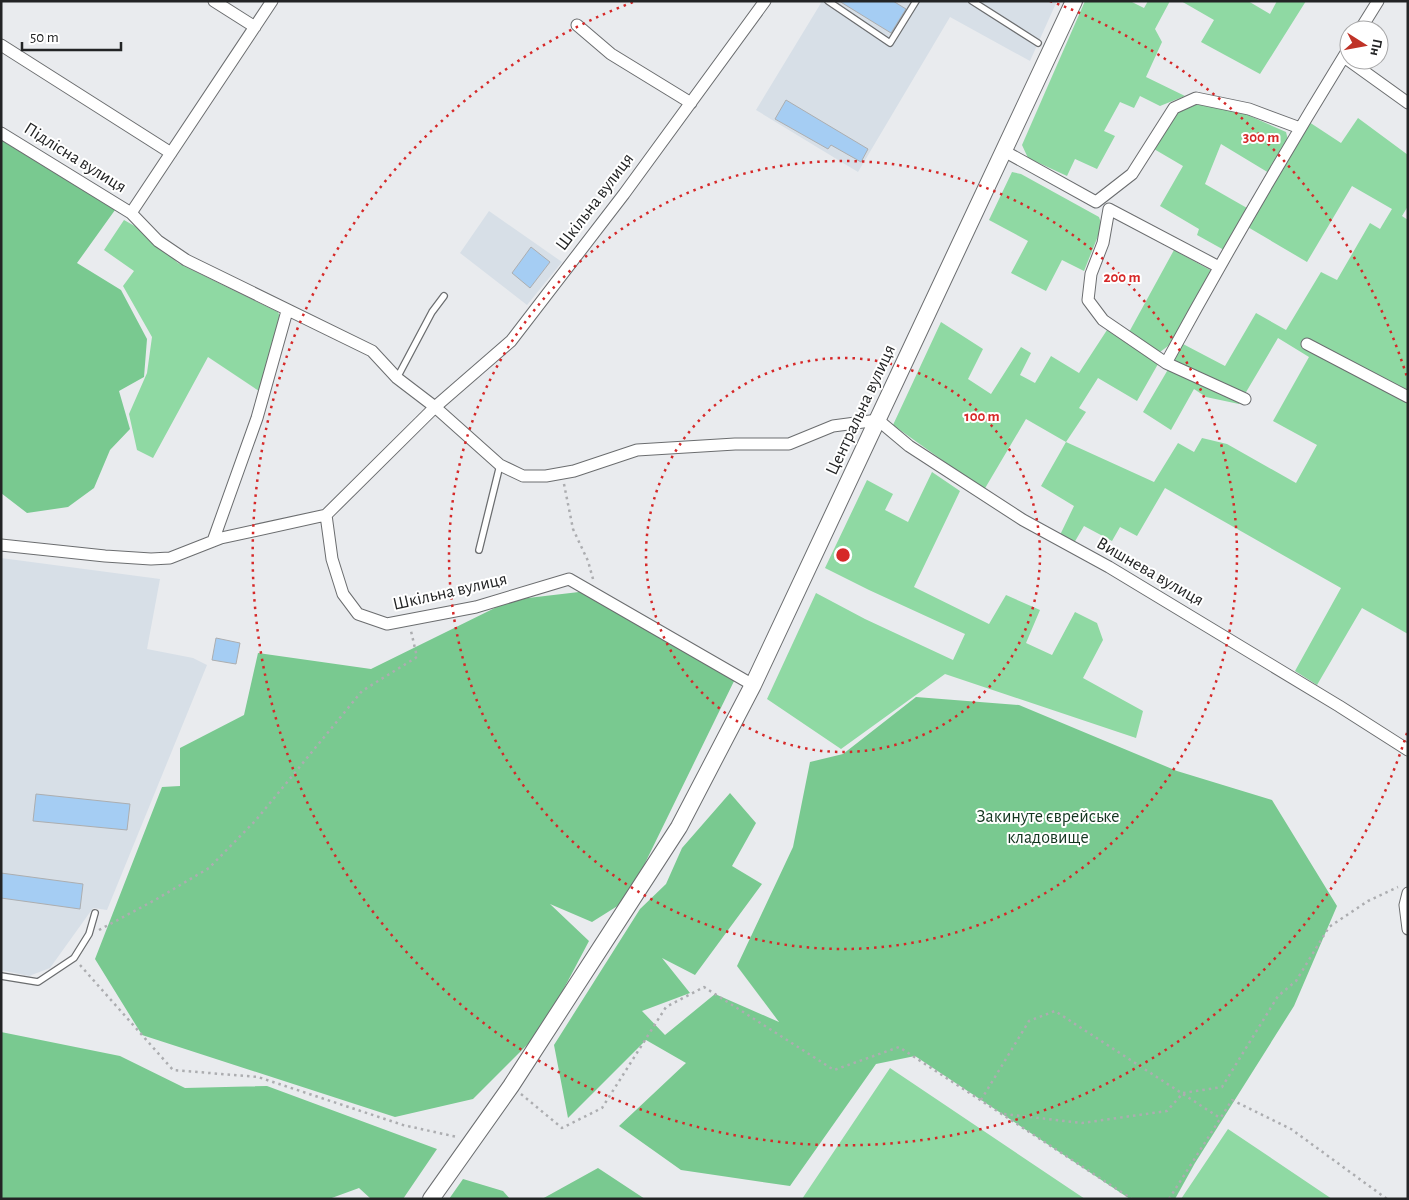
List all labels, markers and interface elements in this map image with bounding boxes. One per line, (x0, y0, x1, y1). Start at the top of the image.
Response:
scale bar (22, 20, 121, 52)
north arrow (1339, 20, 1389, 70)
text: 50 m (30, 30, 59, 45)
text: Пн (1367, 38, 1384, 57)
street label: Підлісна вулиця (21, 119, 129, 197)
text: 300 m (1243, 130, 1279, 145)
street label: Шкільна вулиця (553, 150, 637, 254)
text: 200 m (1103, 270, 1141, 285)
street label: Центральна вулиця (823, 342, 899, 478)
text: 100 m (964, 409, 1000, 424)
street label: Вишнева вулиця (1093, 534, 1207, 610)
centre of rings (834, 546, 852, 564)
street label: Шкільна вулиця (391, 570, 509, 614)
park label: Закинуте єврейське кладовище (976, 808, 1120, 847)

